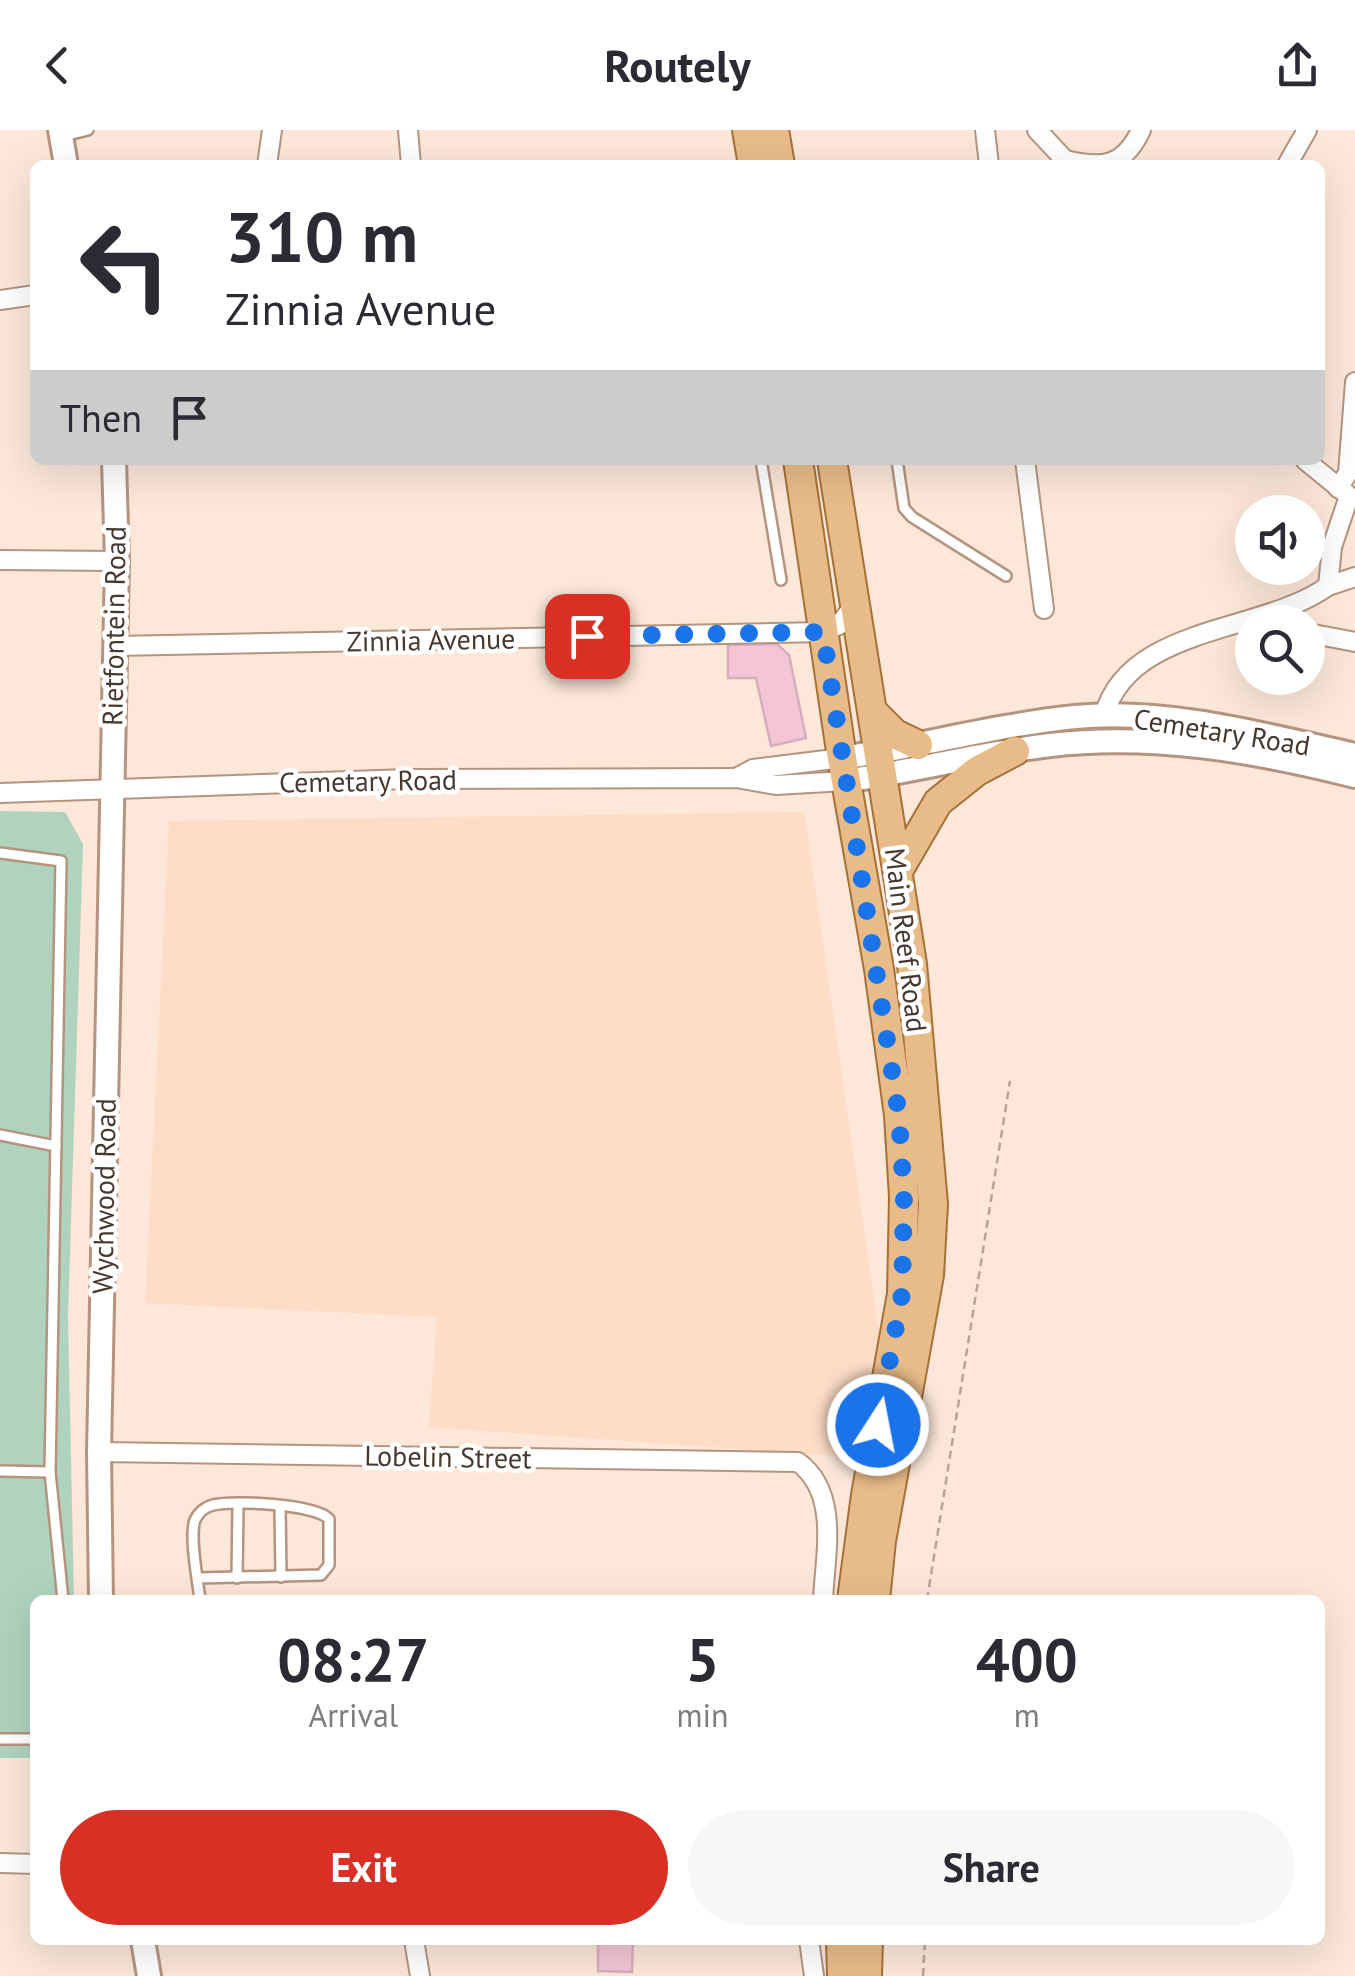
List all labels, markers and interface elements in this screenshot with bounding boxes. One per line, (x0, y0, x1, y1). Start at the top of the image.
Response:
text: Routely (604, 36, 751, 94)
icon: back (30, 38, 85, 93)
icon: share (1270, 38, 1325, 93)
text: 310 m (225, 191, 418, 281)
icon: left (60, 200, 190, 330)
text: Zinnia Avenue (225, 279, 496, 337)
icon: arrive (162, 390, 217, 445)
text: Then (60, 393, 142, 442)
map controls (1235, 495, 1325, 695)
button: sound (1235, 495, 1325, 585)
street label: Rietfontein Road (93, 526, 134, 726)
pin (545, 594, 630, 679)
button: search (1235, 605, 1325, 695)
icon: arrive (560, 609, 615, 664)
street label: Zinnia Avenue (346, 620, 516, 659)
street label: Cemetary Road (1131, 699, 1313, 764)
street label: Cemetary Road (279, 760, 457, 801)
street label: Main Reef Road (877, 846, 936, 1034)
street label: Wychwood Road (83, 1098, 124, 1294)
position arrow (826, 1373, 930, 1477)
street label: Lobelin Street (364, 1437, 532, 1476)
text: 08:27 (277, 1620, 429, 1698)
text: 5 (686, 1620, 720, 1698)
text: 400 (976, 1620, 1078, 1698)
text: Arrival (308, 1694, 398, 1736)
text: min (677, 1694, 729, 1736)
text: m (1014, 1694, 1040, 1736)
button: Exit (60, 1810, 668, 1925)
button: Share (688, 1810, 1295, 1925)

